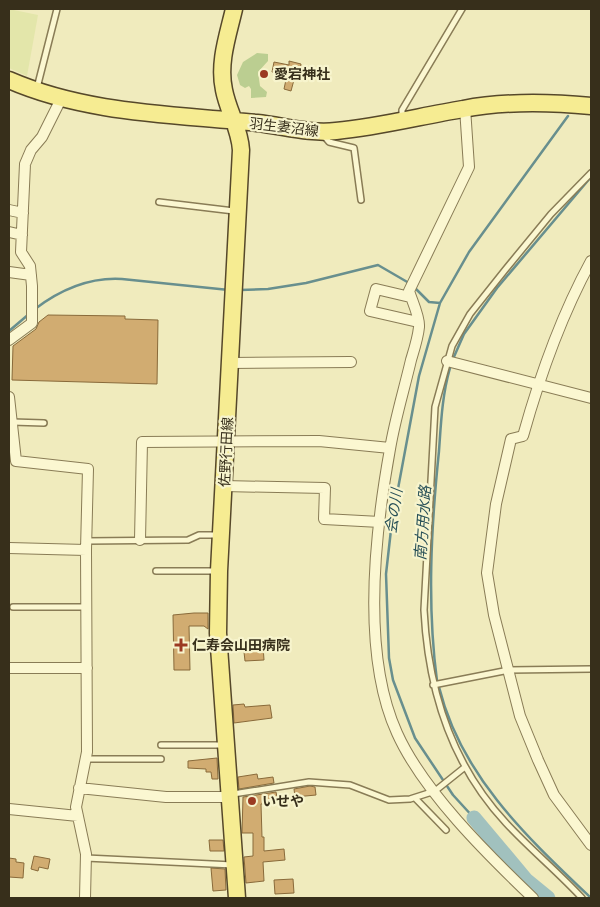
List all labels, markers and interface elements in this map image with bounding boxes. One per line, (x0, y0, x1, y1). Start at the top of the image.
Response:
place label: 愛宕神社 (274, 66, 330, 82)
marker: 愛宕神社 (258, 68, 270, 80)
street label: 羽生妻沼線 (248, 116, 320, 139)
street label: 佐野行田線 (217, 417, 236, 487)
water label: 南方用水路 (412, 483, 434, 561)
water label: 会の川 (383, 486, 405, 534)
place label: 仁寿会山田病院 (192, 637, 290, 653)
marker: 仁寿会山田病院 (174, 638, 188, 652)
place label: いせや (262, 794, 304, 809)
marker: いせや (246, 795, 258, 807)

